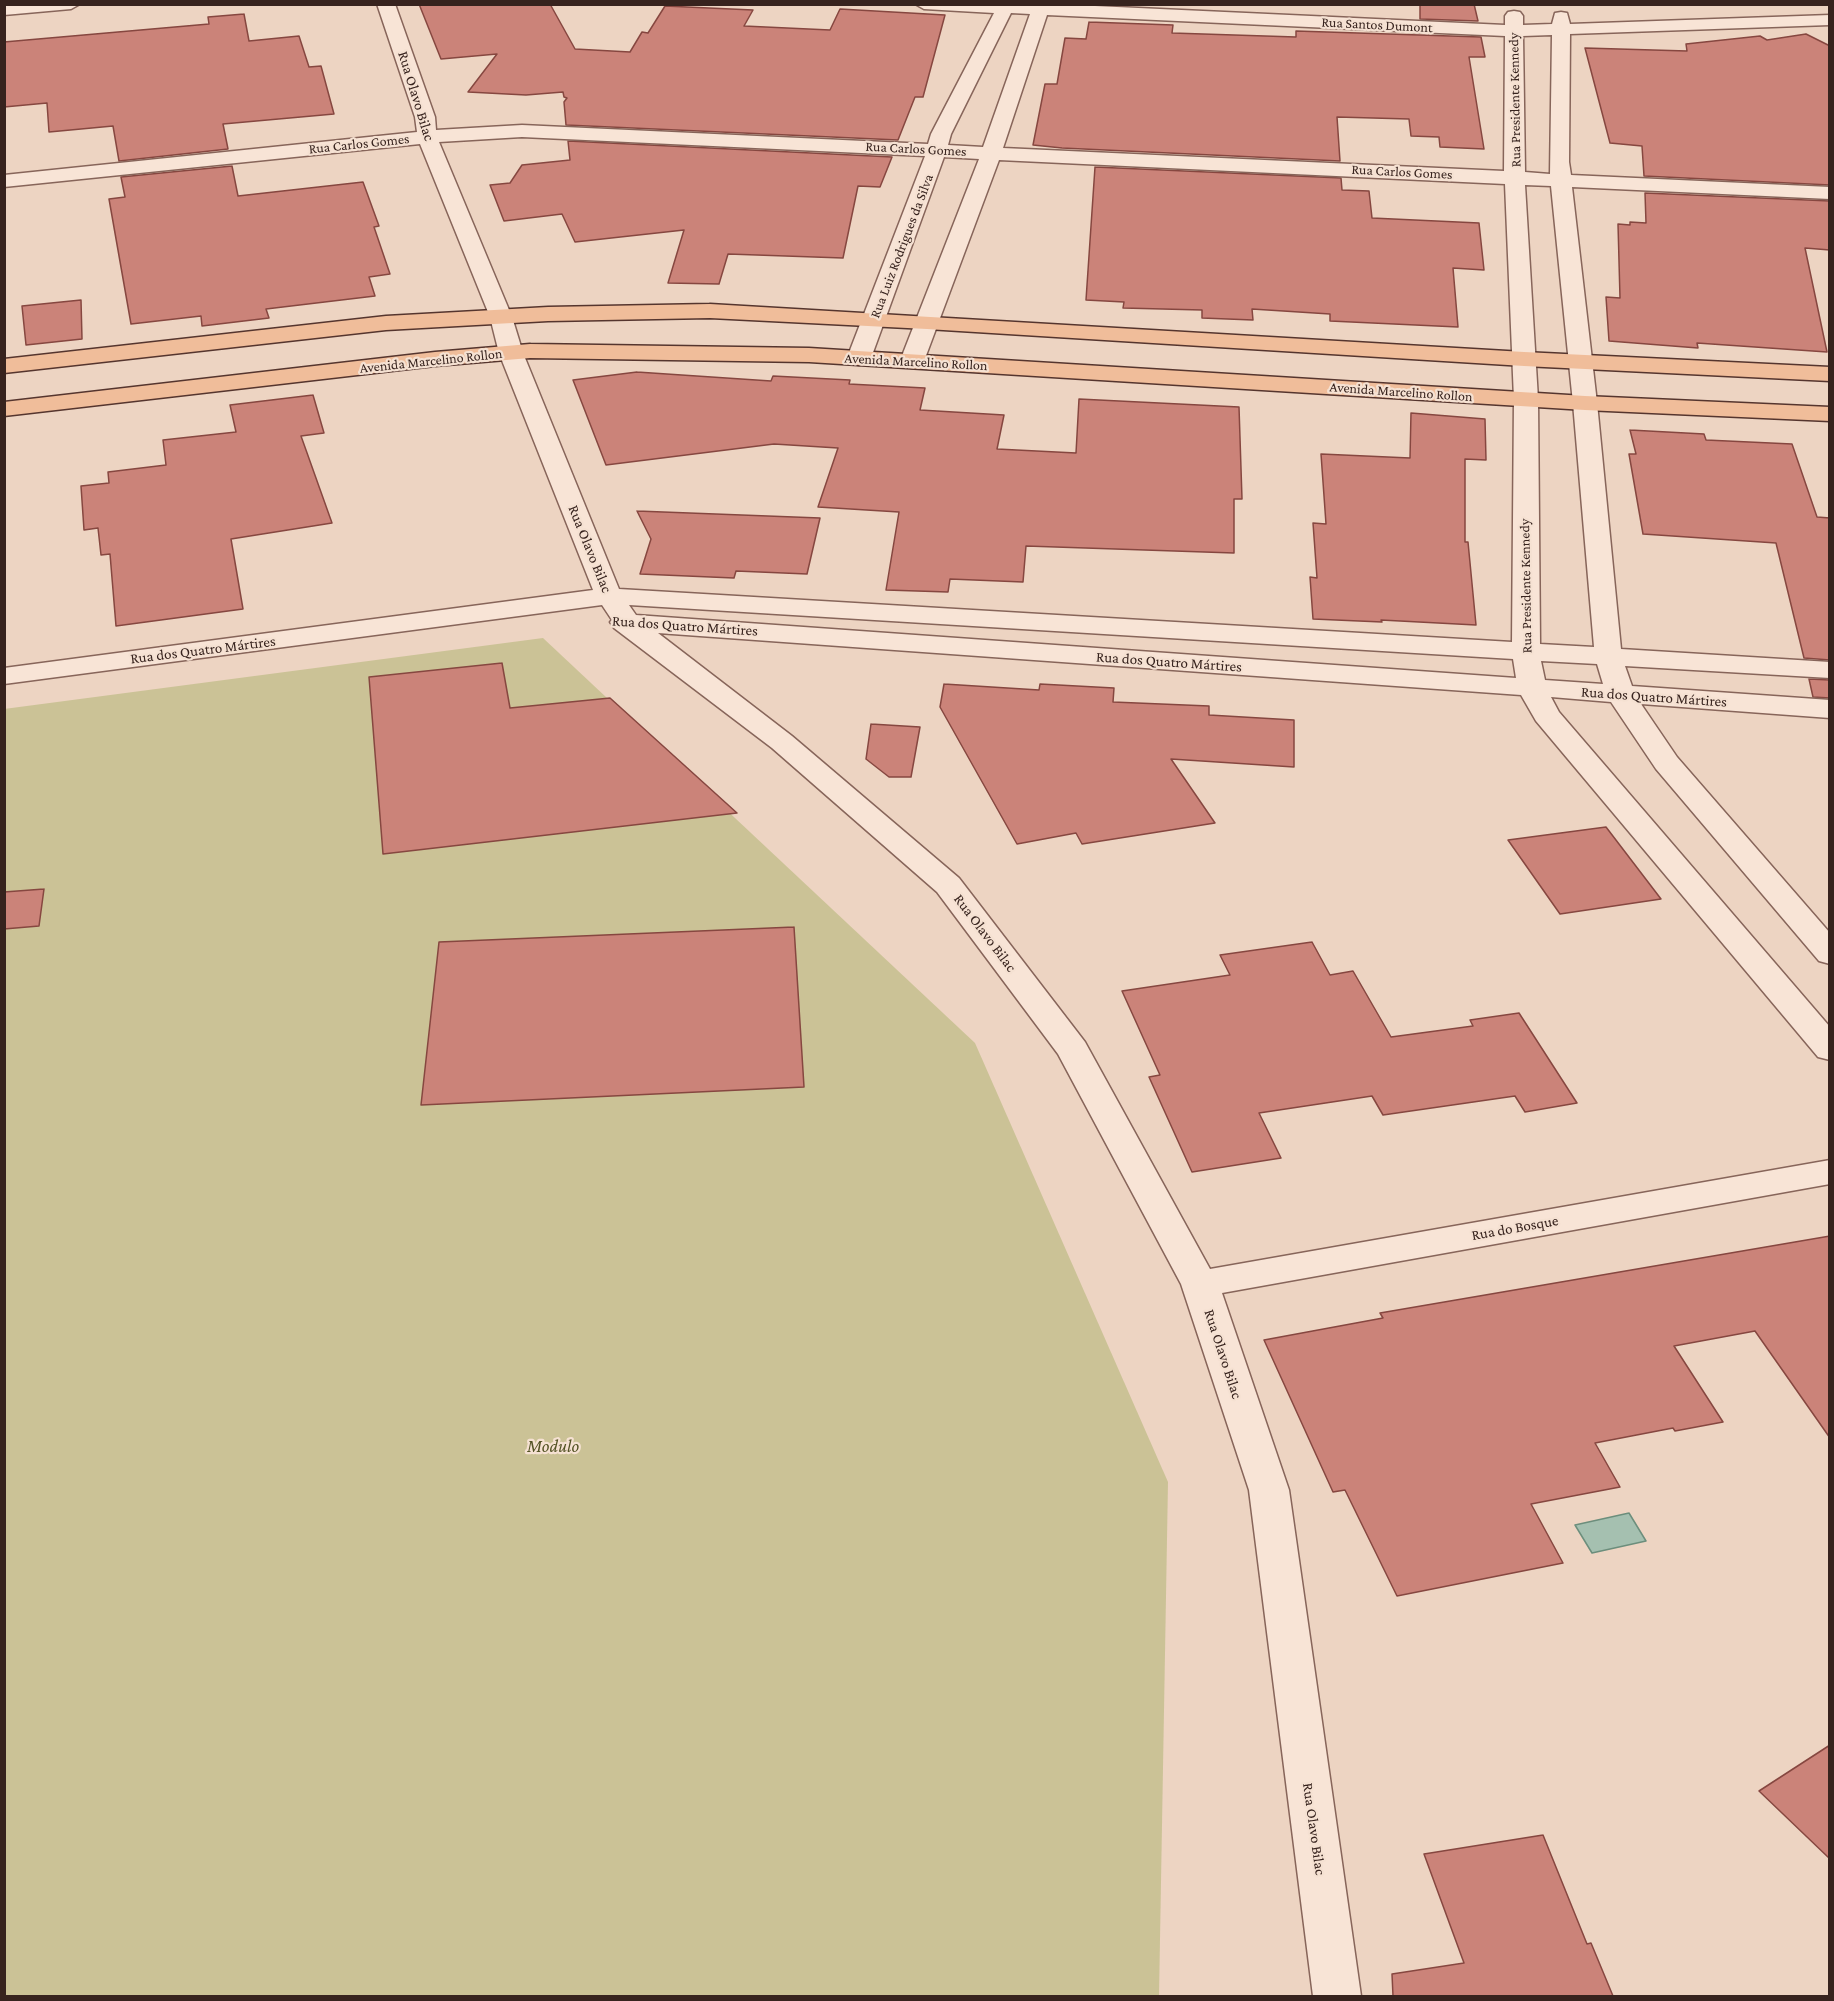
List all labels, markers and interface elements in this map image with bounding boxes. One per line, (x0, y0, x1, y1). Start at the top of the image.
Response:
street label: Rua Santos Dumont (1321, 14, 1433, 36)
street label: Rua Presidente Kennedy (1505, 33, 1525, 167)
street label: Rua Olavo Bilac (394, 49, 438, 143)
street label: Rua Carlos Gomes (308, 130, 410, 158)
street label: Rua Carlos Gomes (865, 138, 967, 160)
street label: Rua Carlos Gomes (1351, 161, 1453, 183)
street label: Rua Luiz Rodrigues da Silva (867, 172, 937, 320)
street label: Avenida Marcelino Rollon (359, 345, 503, 377)
street label: Avenida Marcelino Rollon (844, 350, 988, 374)
street label: Avenida Marcelino Rollon (1329, 379, 1473, 405)
street label: Rua Olavo Bilac (564, 503, 616, 595)
street label: Rua Presidente Kennedy (1516, 519, 1536, 653)
street label: Rua dos Quatro Mártires (611, 612, 759, 640)
street label: Rua dos Quatro Mártires (129, 632, 277, 668)
street label: Rua dos Quatro Mártires (1095, 648, 1243, 676)
street label: Rua dos Quatro Mártires (1580, 683, 1728, 711)
street label: Rua Olavo Bilac (950, 890, 1020, 976)
street label: Rua do Bosque (1470, 1212, 1560, 1244)
street label: Rua Olavo Bilac (1200, 1307, 1246, 1401)
park label: Modulo (527, 1435, 579, 1457)
street label: Rua Olavo Bilac (1299, 1782, 1329, 1876)

